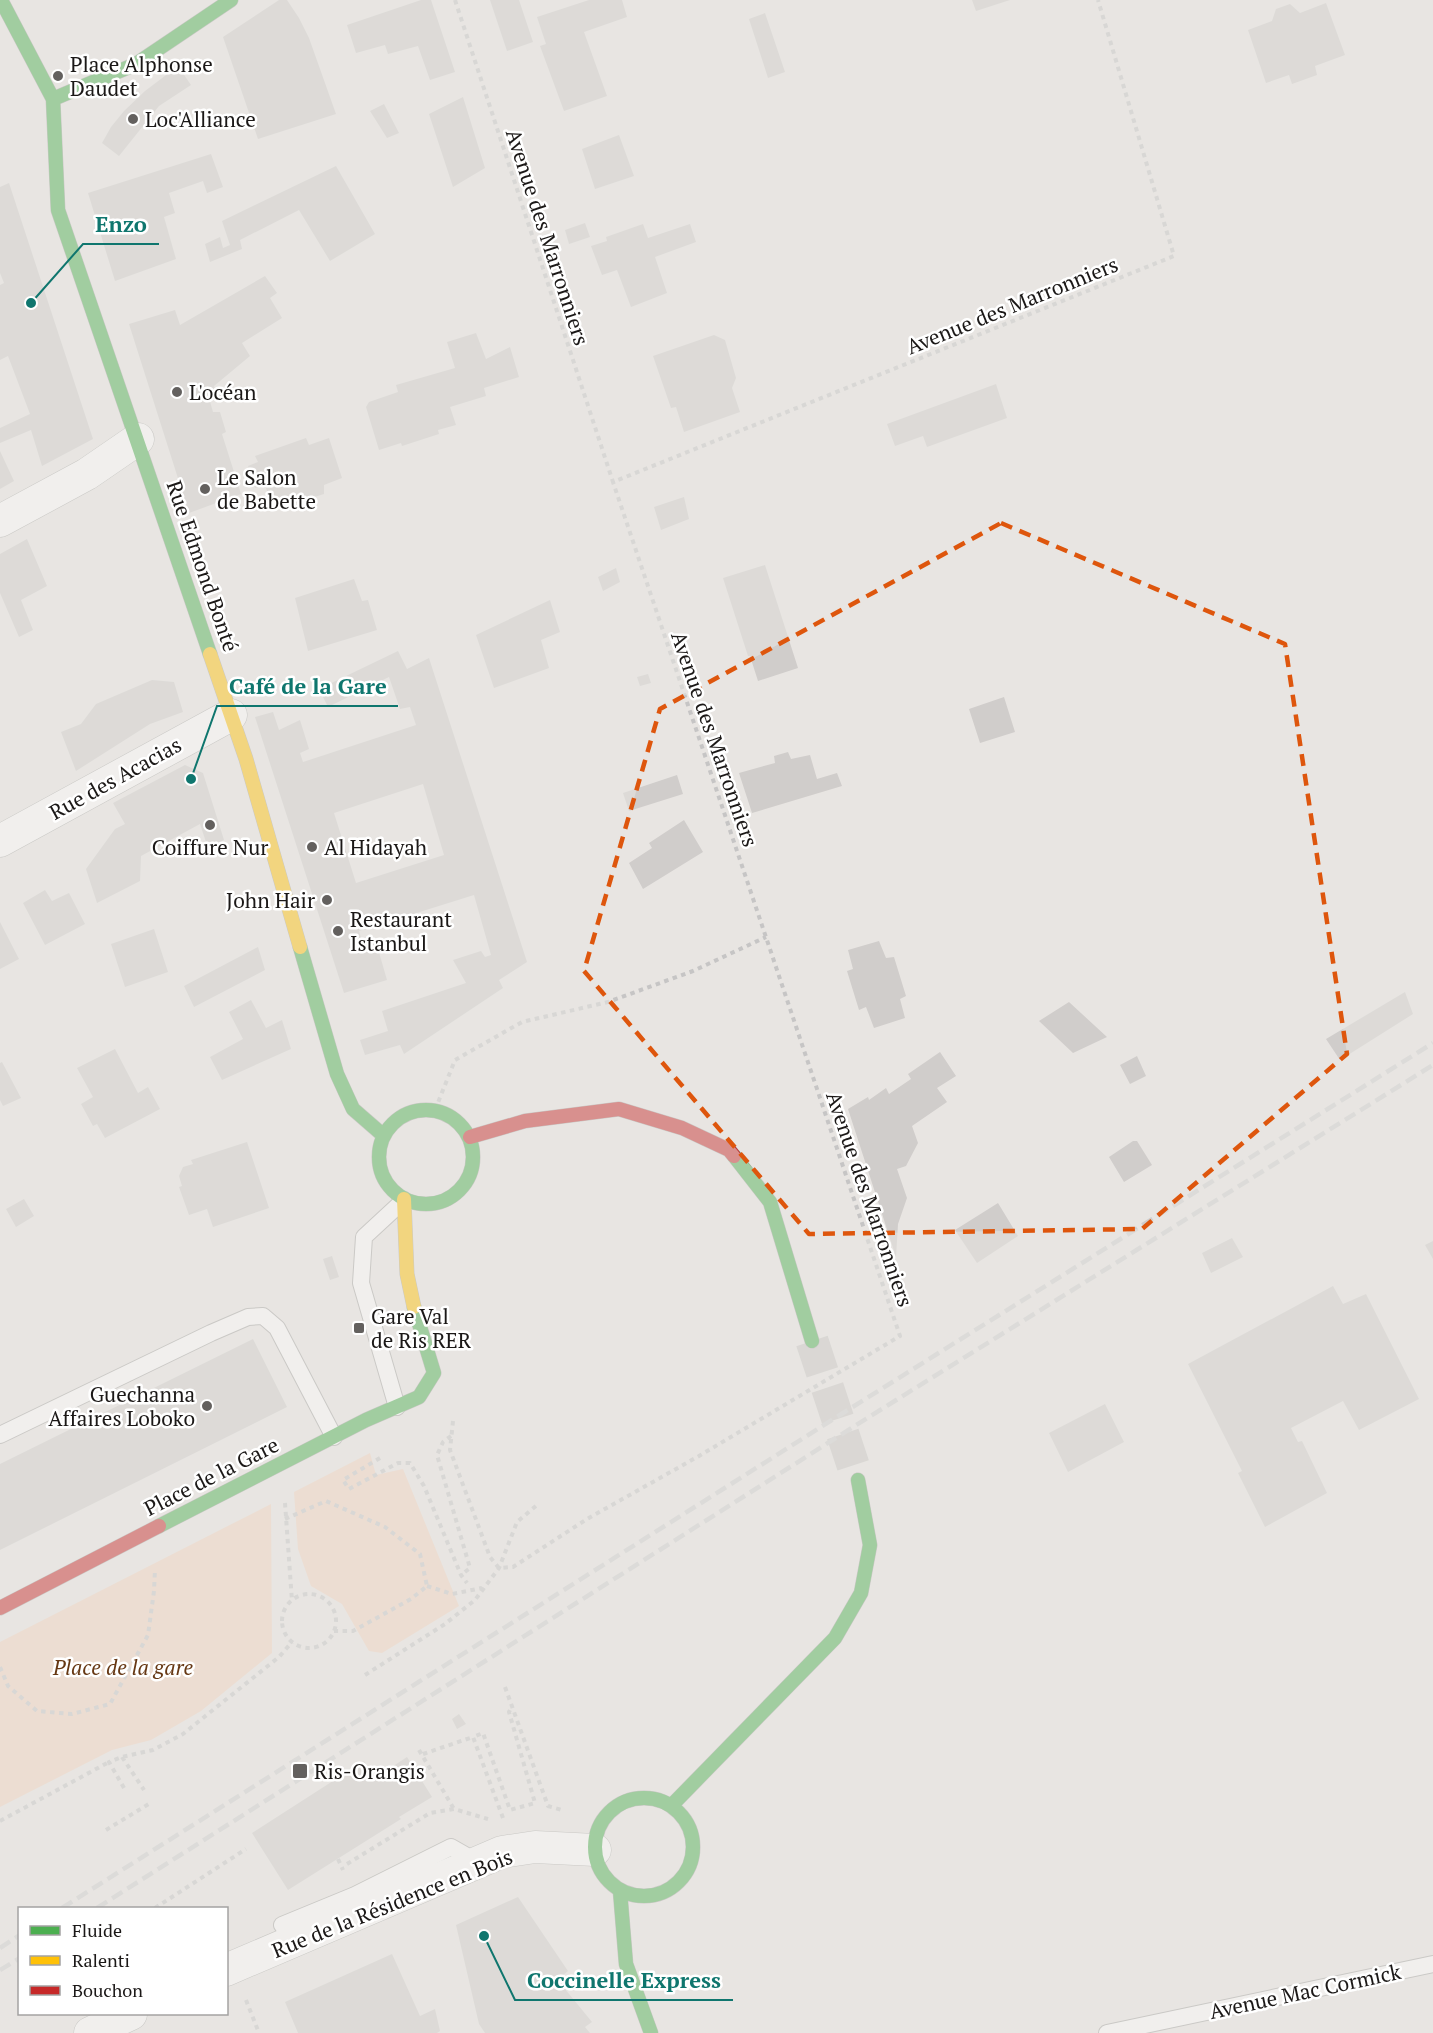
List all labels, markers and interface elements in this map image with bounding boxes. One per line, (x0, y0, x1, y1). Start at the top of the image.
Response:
place label: Place Alphonse Daudet (70, 50, 213, 102)
marker: Place Alphonse Daudet (51, 69, 65, 83)
place label: Loc'Alliance (145, 105, 256, 133)
marker: Loc'Alliance (126, 112, 140, 126)
street label: Avenue des Marronniers (500, 125, 596, 349)
callout: Enzo (83, 204, 159, 244)
text: Enzo (95, 209, 147, 238)
street label: Avenue des Marronniers (902, 250, 1122, 360)
place label: L'océan (189, 378, 257, 406)
marker: L'océan (170, 385, 184, 399)
place label: Le Salon de Babette (217, 463, 316, 515)
street label: Rue Edmond Bonté (161, 477, 245, 655)
marker: Le Salon de Babette (198, 482, 212, 496)
street label: Avenue des Marronniers (665, 628, 765, 850)
callout: Café de la Gare (217, 666, 398, 706)
text: Café de la Gare (229, 671, 387, 700)
street label: Rue des Acacias (44, 730, 186, 826)
marker: Coiffure Nur (203, 818, 217, 832)
place label: Coiffure Nur (152, 833, 268, 861)
place label: Al Hidayah (324, 833, 427, 861)
marker: Al Hidayah (305, 840, 319, 854)
place label: John Hair (226, 886, 315, 914)
marker: John Hair (320, 893, 334, 907)
place label: Restaurant Istanbul (350, 905, 452, 957)
marker: Restaurant Istanbul (331, 924, 345, 938)
street label: Avenue des Marronniers (820, 1088, 920, 1310)
place label: Gare Val de Ris RER (371, 1302, 472, 1354)
marker: Gare Val de Ris RER (352, 1321, 366, 1335)
place label: Guechanna Affaires Loboko (48, 1380, 195, 1432)
marker: Guechanna Affaires Loboko (200, 1399, 214, 1413)
street label: Place de la Gare (139, 1430, 283, 1522)
park label: Place de la gare (52, 1653, 194, 1681)
place label: Ris-Orangis (314, 1757, 425, 1785)
marker: Ris-Orangis (291, 1762, 309, 1780)
street label: Rue de la Résidence en Bois (267, 1842, 517, 1964)
legend (18, 1907, 228, 2015)
text: Fluide (72, 1918, 122, 1942)
text: Ralenti (72, 1948, 130, 1972)
street label: Avenue Mac Cormick (1207, 1957, 1404, 2025)
callout: Coccinelle Express (515, 1960, 733, 2000)
text: Coccinelle Express (527, 1965, 721, 1994)
text: Bouchon (72, 1978, 143, 2002)

